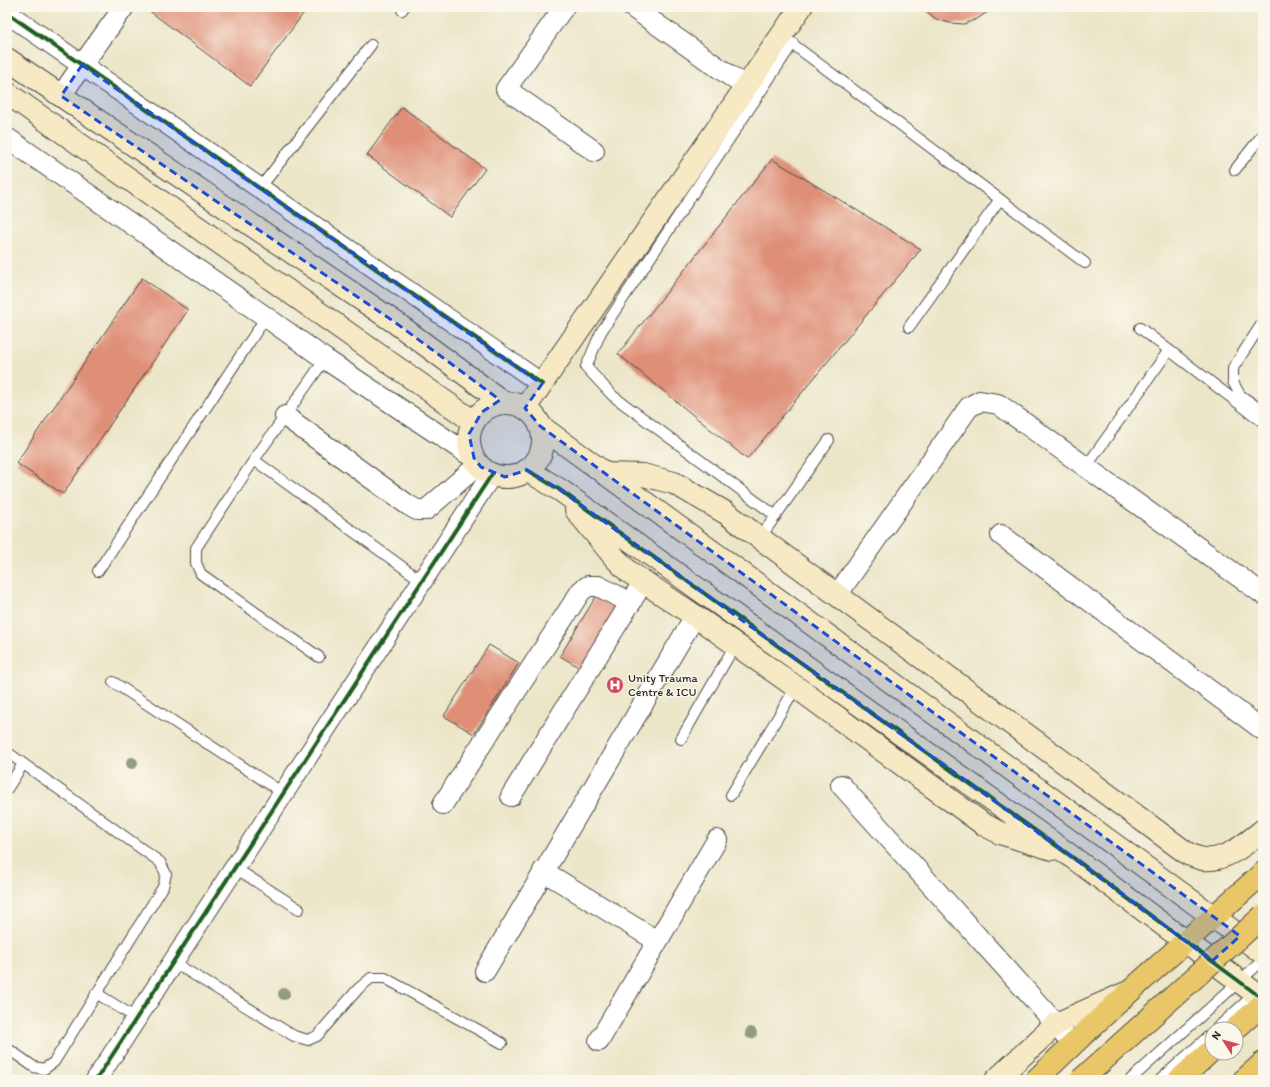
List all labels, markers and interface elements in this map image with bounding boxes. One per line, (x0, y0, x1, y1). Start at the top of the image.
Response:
place label: Unity Trauma Centre & ICU (628, 671, 699, 699)
hospital icon: Unity Trauma Centre & ICU (605, 675, 625, 695)
north arrow (1204, 1021, 1244, 1061)
text: N (1209, 1029, 1224, 1042)

